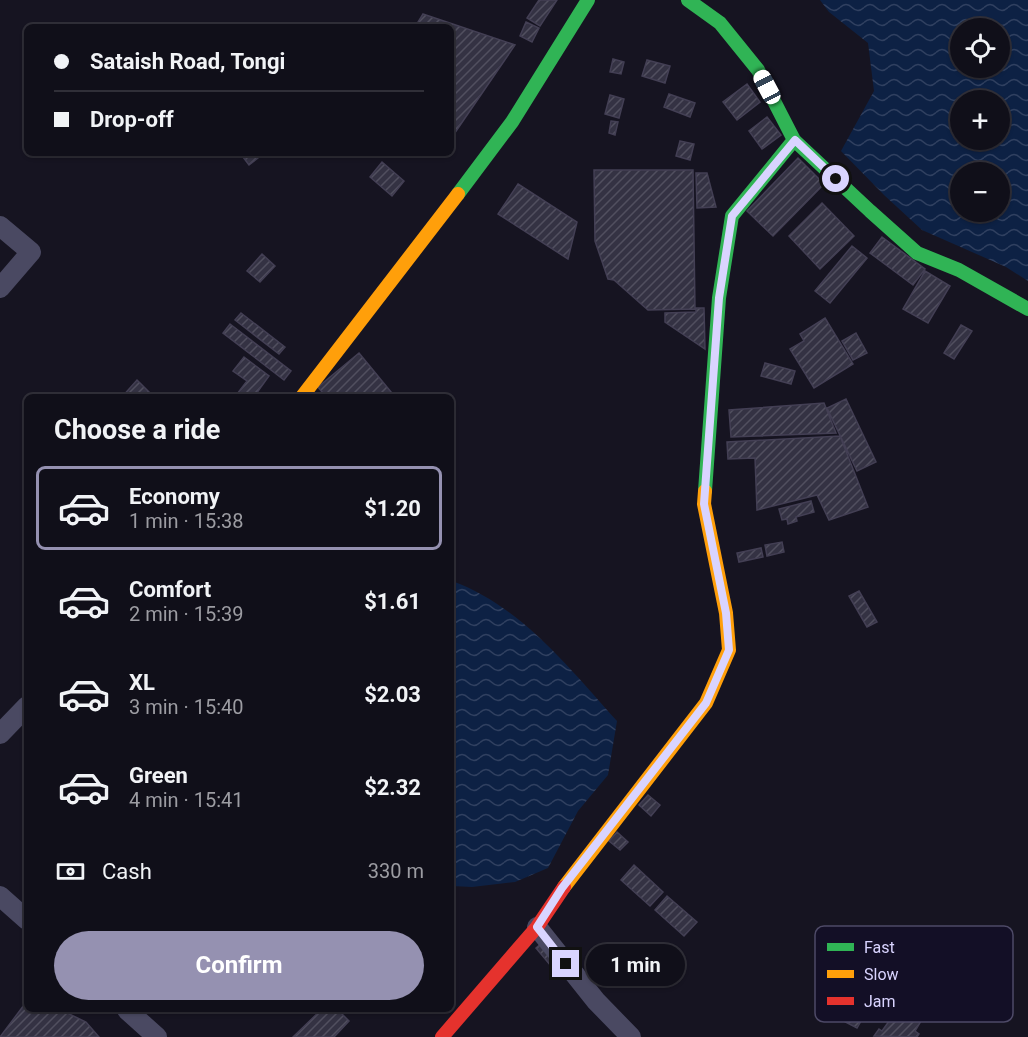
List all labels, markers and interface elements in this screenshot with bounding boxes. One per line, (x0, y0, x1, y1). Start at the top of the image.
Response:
map controls (950, 18, 1010, 222)
button: locate (950, 18, 1010, 78)
text: Sataish Road, Tongi (90, 49, 285, 74)
car (751, 67, 783, 107)
button: + (950, 90, 1010, 150)
text: Drop-off (90, 107, 174, 132)
button: − (950, 162, 1010, 222)
route start (822, 165, 849, 192)
text: Choose a ride (54, 414, 220, 446)
icon: car (57, 481, 111, 535)
text: Economy (129, 484, 220, 509)
text: $1.20 (364, 496, 421, 521)
text: 1 min · 15:38 (129, 509, 244, 533)
icon: car (57, 574, 111, 628)
text: Comfort (129, 577, 211, 602)
text: $1.61 (364, 589, 421, 614)
text: 2 min · 15:39 (129, 602, 244, 626)
icon: car (57, 667, 111, 721)
text: XL (129, 670, 155, 695)
text: $2.03 (364, 682, 421, 707)
text: 3 min · 15:40 (129, 695, 244, 719)
icon: car (57, 760, 111, 814)
text: Green (129, 763, 188, 788)
text: $2.32 (364, 775, 421, 800)
text: 4 min · 15:41 (129, 788, 244, 812)
icon: cash (54, 855, 87, 888)
text: Cash (102, 859, 152, 884)
text: 330 m (368, 859, 424, 883)
legend (815, 926, 1013, 1022)
button: Confirm (54, 931, 424, 1000)
text: Fast (864, 938, 895, 957)
callout: 1 min (587, 943, 686, 985)
route end (552, 950, 579, 977)
text: 1 min (610, 953, 661, 977)
text: Slow (864, 965, 899, 984)
text: Jam (864, 992, 896, 1011)

